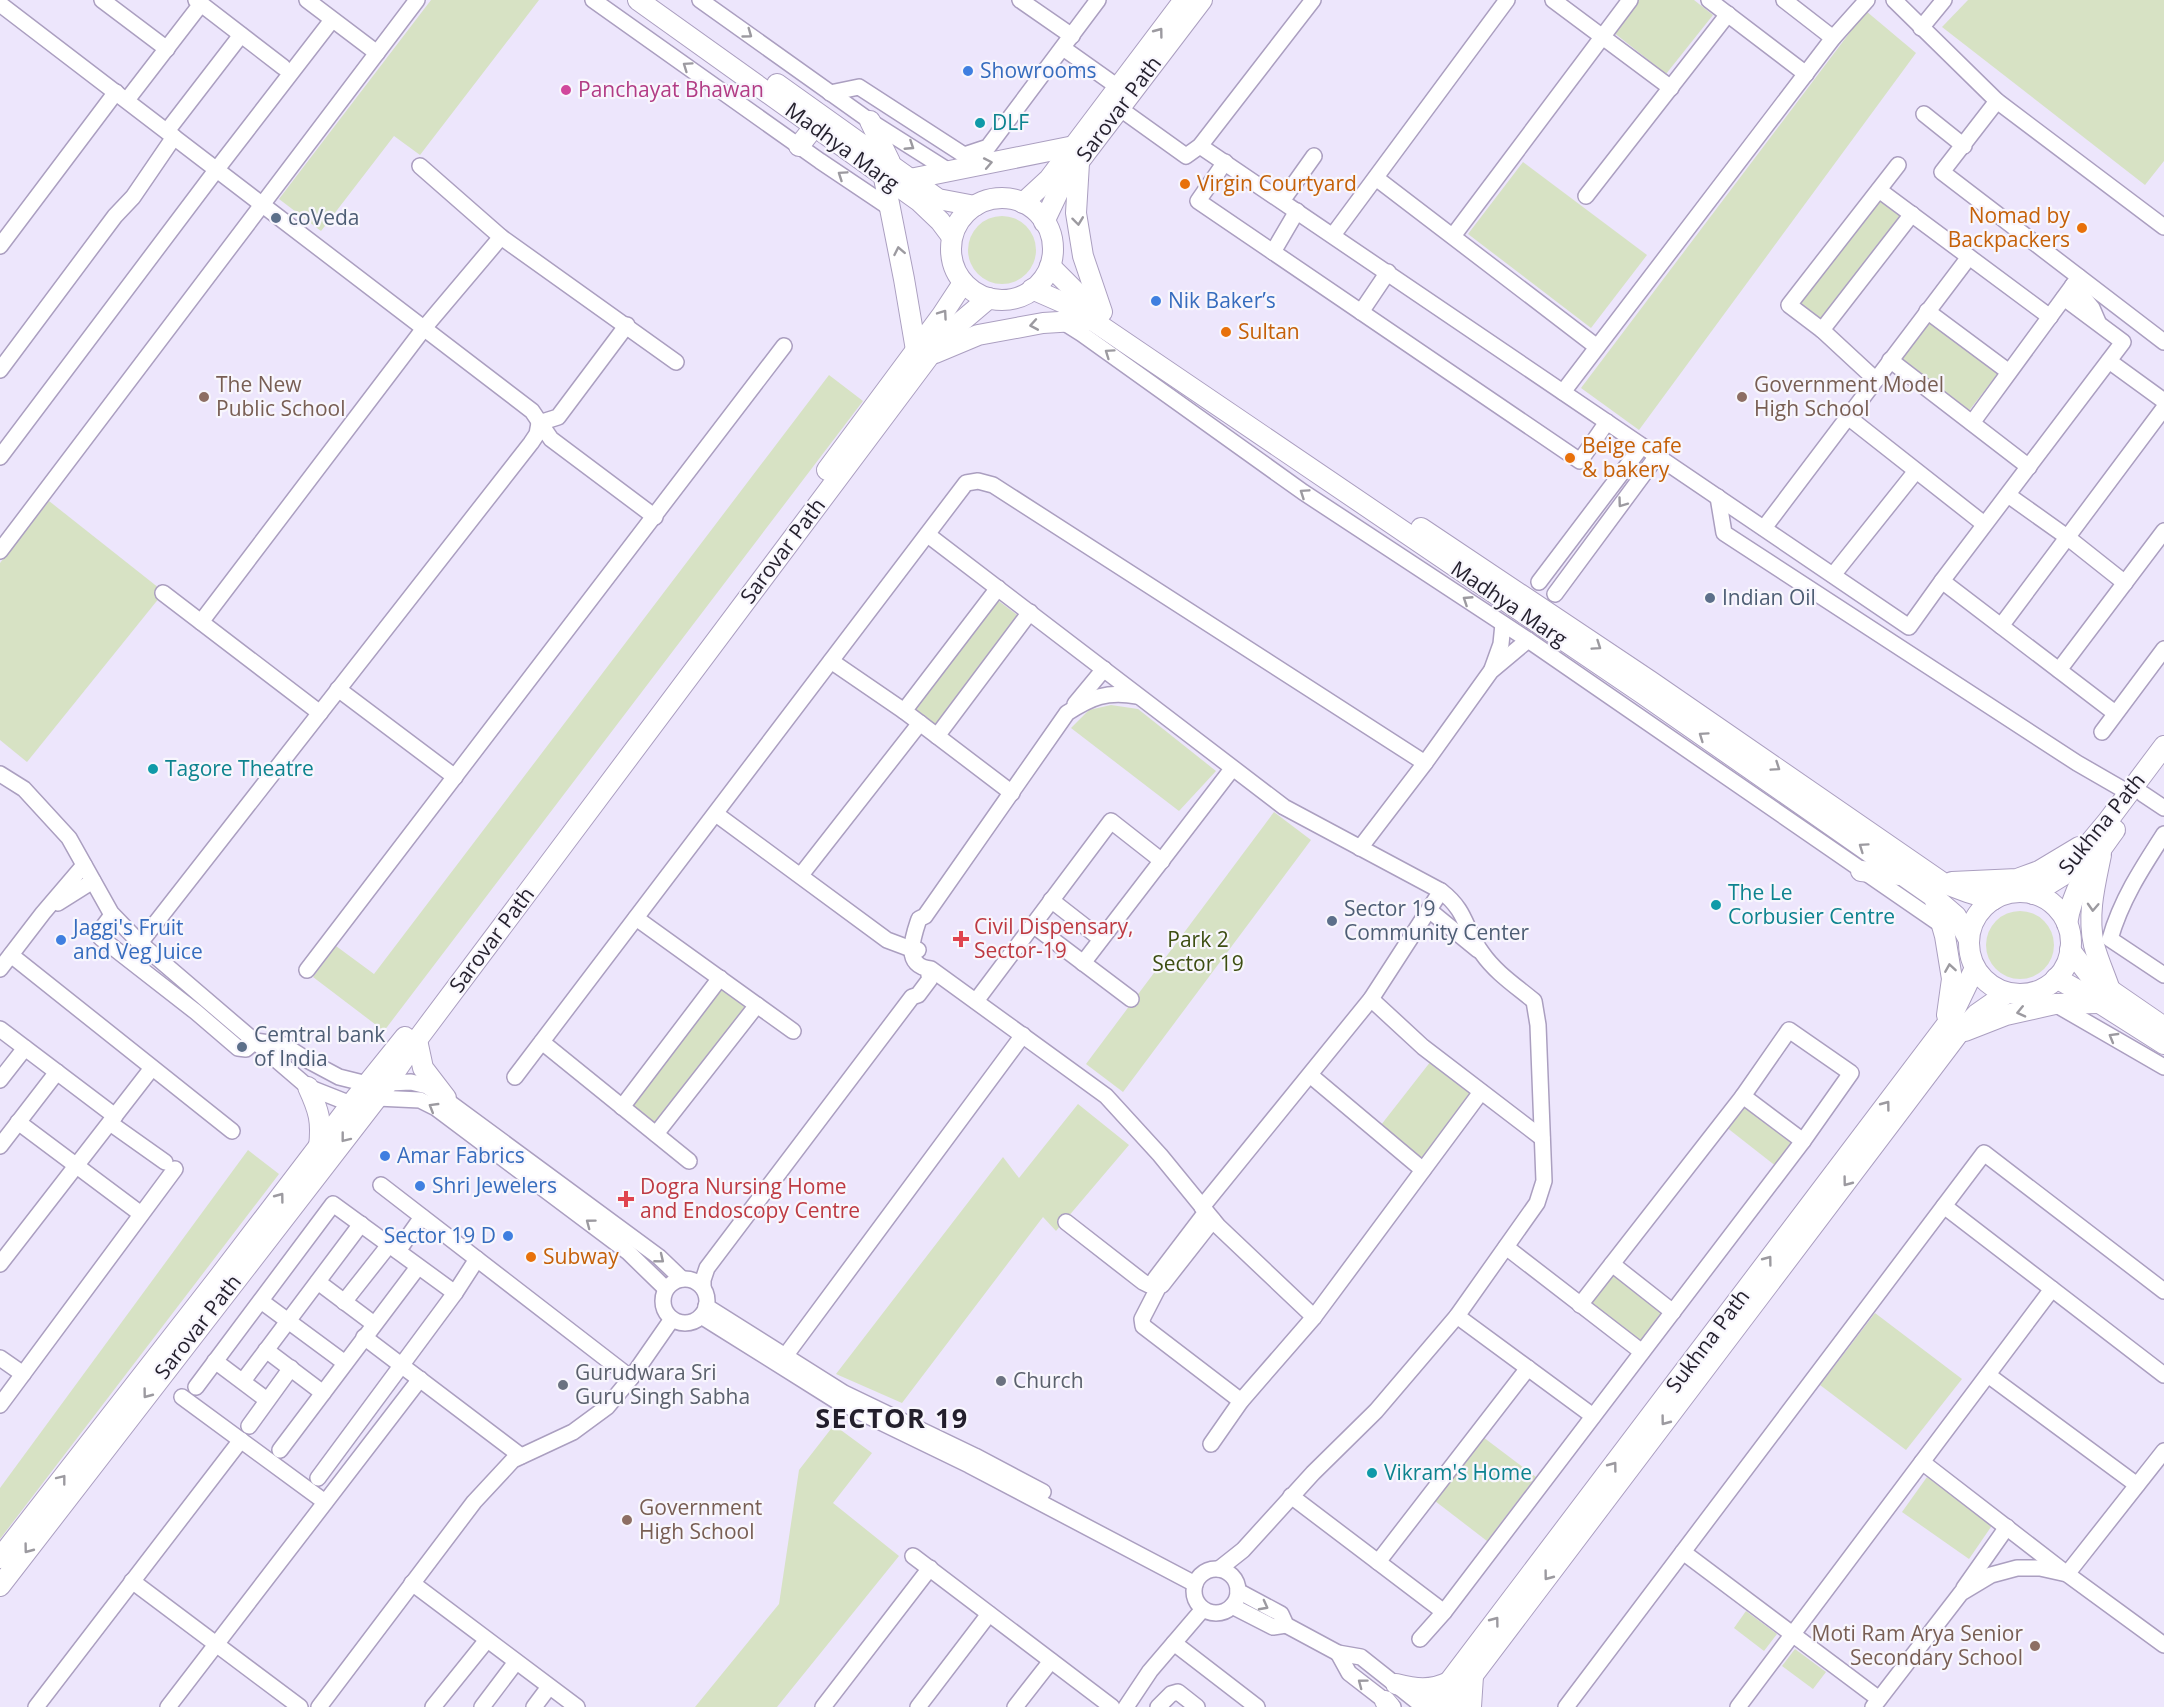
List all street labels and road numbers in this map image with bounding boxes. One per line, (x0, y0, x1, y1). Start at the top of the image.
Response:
street label: Sarovar Path (1069, 50, 1167, 167)
street label: Madhya Marg (780, 95, 905, 197)
street label: Sarovar Path (733, 492, 831, 609)
street label: Madhya Marg (1446, 554, 1573, 652)
street label: Sukhna Path (2052, 767, 2151, 880)
street label: Sarovar Path (442, 881, 540, 998)
street label: Sarovar Path (148, 1268, 247, 1384)
street label: Sukhna Path (1659, 1283, 1755, 1398)

